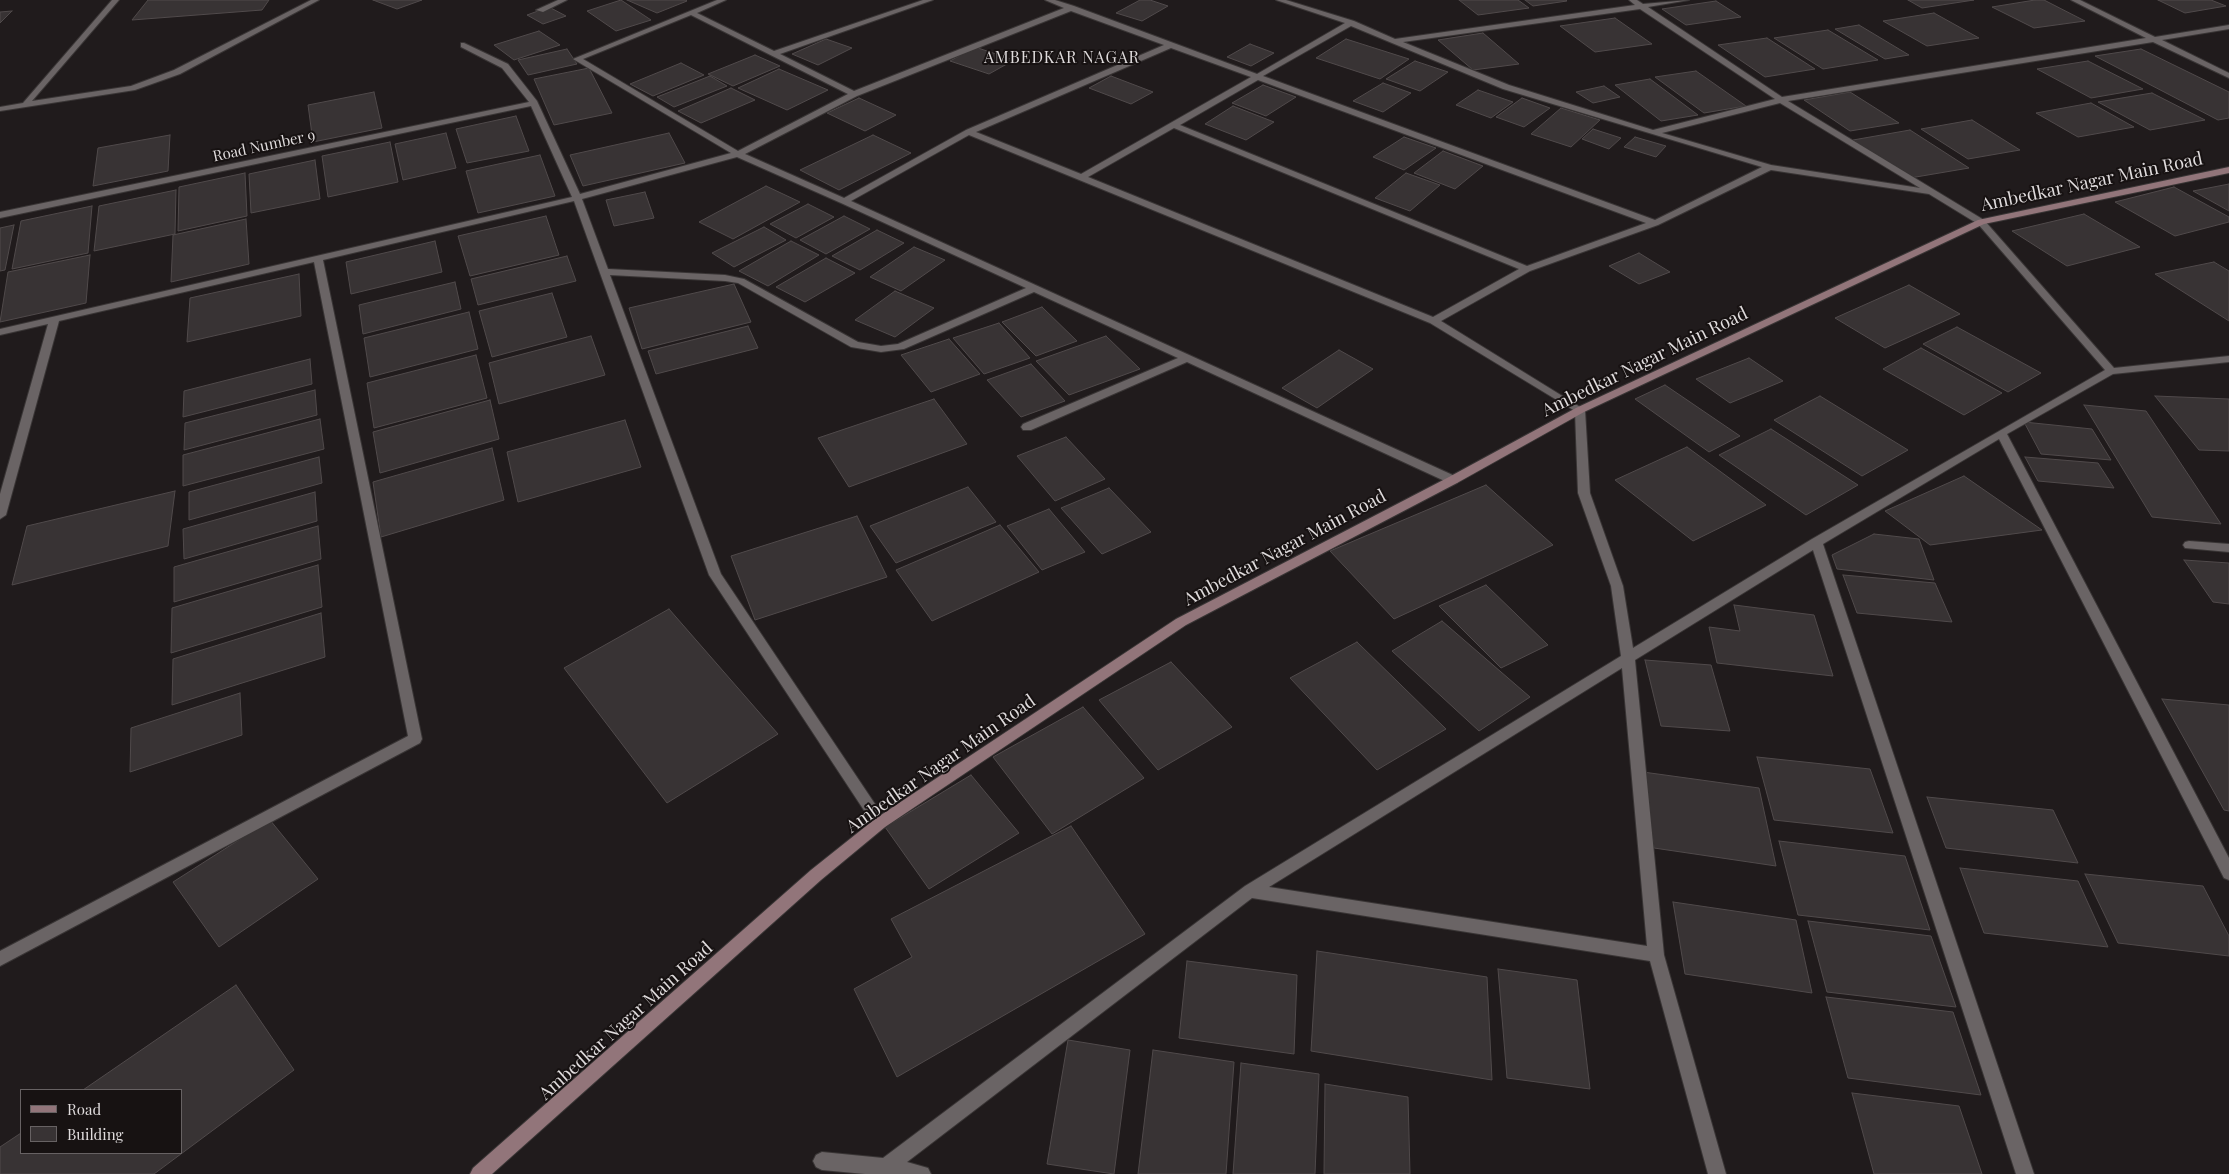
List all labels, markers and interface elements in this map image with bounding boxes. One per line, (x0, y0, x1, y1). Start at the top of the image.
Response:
district label: AMBEDKAR NAGAR (982, 48, 1142, 68)
street label: Road Number 9 (211, 126, 317, 166)
street label: Ambedkar Nagar Main Road (1979, 148, 2205, 216)
street label: Ambedkar Nagar Main Road (1539, 303, 1751, 421)
street label: Ambedkar Nagar Main Road (1180, 485, 1390, 611)
street label: Ambedkar Nagar Main Road (842, 690, 1040, 838)
street label: Ambedkar Nagar Main Road (535, 937, 717, 1105)
legend (20, 1089, 182, 1154)
text: Road (67, 1099, 101, 1119)
text: Building (67, 1124, 123, 1144)

